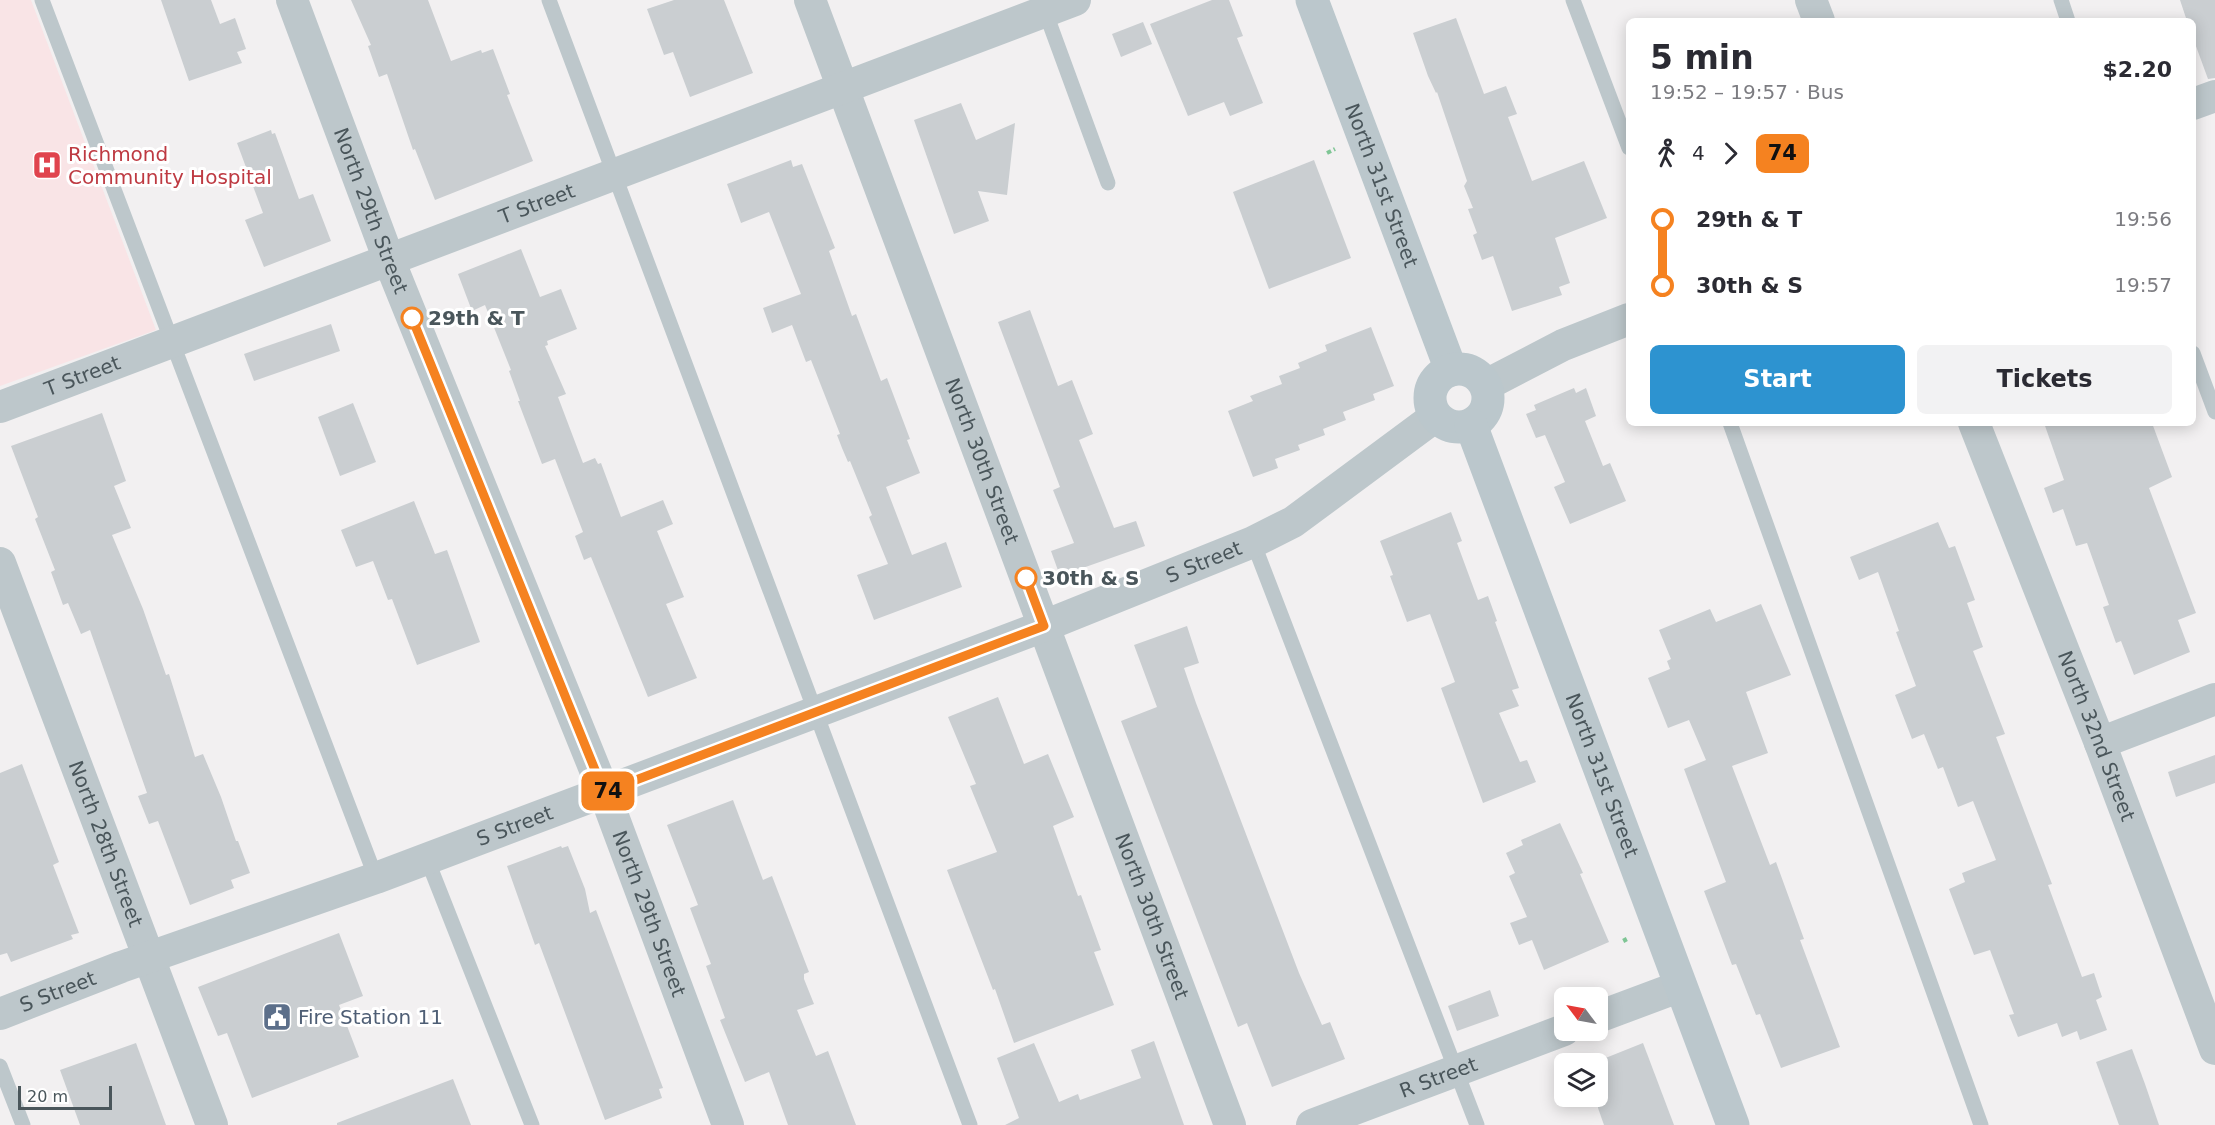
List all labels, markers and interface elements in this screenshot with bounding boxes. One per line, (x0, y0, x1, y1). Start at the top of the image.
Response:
text: 5 min (1650, 38, 1754, 77)
text: $2.20 (2102, 57, 2172, 82)
text: 19:52 – 19:57 · Bus (1650, 80, 1844, 104)
street label: North 31st Street (1340, 100, 1423, 271)
street label: North 29th Street (329, 124, 413, 297)
icon: walk (1650, 137, 1683, 170)
icon: forward (1714, 137, 1747, 170)
text: 4 (1692, 141, 1705, 165)
text: 74 (1768, 141, 1797, 165)
place label: Richmond Community Hospital (68, 142, 272, 189)
hospital icon: Richmond Community Hospital (31, 149, 63, 181)
street label: T Street (495, 178, 578, 229)
text: 29th & T (1696, 207, 1802, 232)
text: 19:56 (2114, 207, 2172, 231)
text: 30th & S (1696, 273, 1803, 298)
text: 19:57 (2114, 273, 2172, 297)
place label: 29th & T (428, 306, 525, 330)
marker: 29th & T (401, 307, 423, 329)
button: Start (1650, 345, 1905, 414)
button: Tickets (1917, 345, 2172, 414)
street label: T Street (40, 351, 124, 401)
street label: North 30th Street (940, 375, 1024, 547)
street label: S Street (1162, 536, 1245, 588)
place label: 30th & S (1042, 566, 1139, 590)
marker: 30th & S (1015, 567, 1037, 589)
street label: North 32nd Street (2053, 647, 2140, 824)
street label: North 31st Street (1560, 690, 1644, 861)
street label: North 28th Street (64, 757, 148, 930)
line badge: 74 (581, 772, 635, 810)
text: 74 (593, 779, 623, 803)
street label: S Street (473, 800, 556, 851)
street label: North 29th Street (607, 827, 691, 1000)
street label: North 30th Street (1110, 830, 1194, 1003)
street label: S Street (16, 966, 100, 1017)
north arrow (1554, 987, 1608, 1041)
map controls (1554, 987, 1608, 1107)
public building icon: Fire Station 11 (261, 1001, 293, 1033)
place label: Fire Station 11 (298, 1005, 443, 1029)
street label: R Street (1396, 1052, 1481, 1103)
button: layers (1554, 1053, 1608, 1107)
scale bar (18, 1083, 112, 1110)
text: 20 m (27, 1087, 68, 1106)

